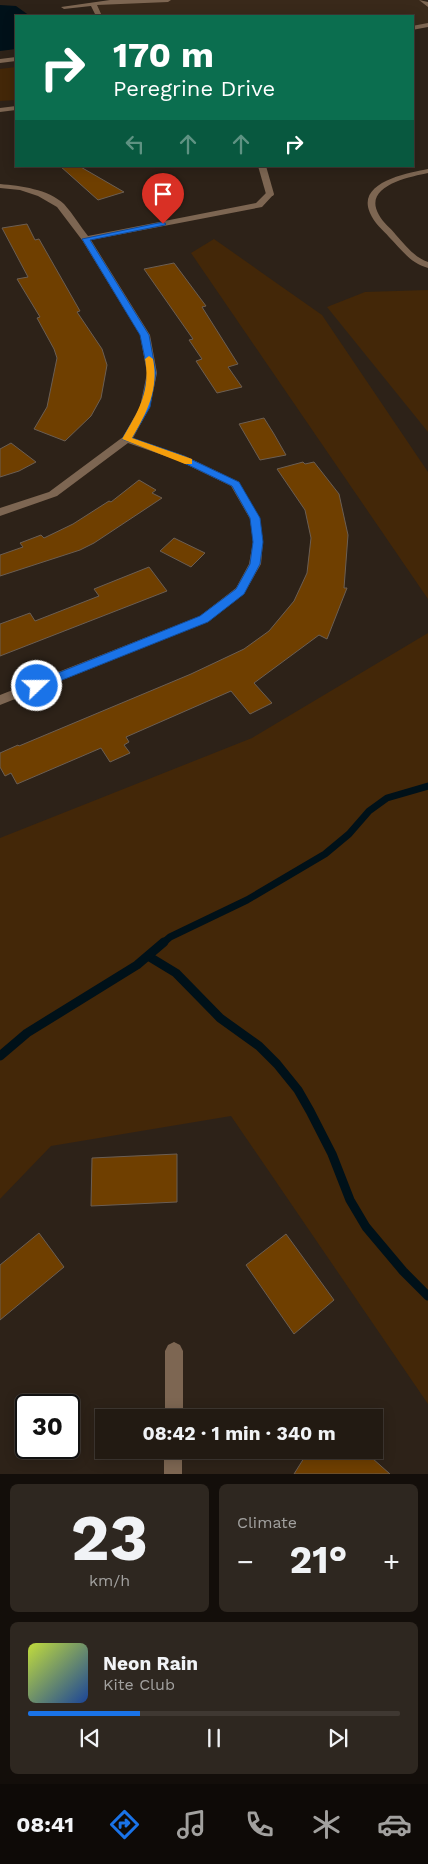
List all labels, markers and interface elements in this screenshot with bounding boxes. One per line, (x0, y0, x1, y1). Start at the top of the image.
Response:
text: 170 m (113, 34, 214, 76)
icon: right (30, 35, 95, 100)
text: Peregrine Drive (113, 76, 275, 101)
icon: left (121, 130, 149, 158)
icon: ahead (174, 130, 202, 158)
icon: ahead (227, 130, 255, 158)
icon: right (280, 130, 308, 158)
pin (142, 173, 184, 224)
icon: arrive (149, 180, 177, 208)
position arrow (10, 659, 62, 711)
speed limit sign: 30 (15, 1394, 80, 1459)
text: 08:42 · 1 min · 340 m (142, 1422, 336, 1445)
text: 23 (71, 1500, 148, 1576)
text: Climate (237, 1513, 297, 1532)
text: 21° (290, 1538, 347, 1582)
text: − (237, 1545, 254, 1578)
text: + (383, 1545, 400, 1578)
text: km/h (89, 1571, 130, 1590)
text: Neon Rain (103, 1652, 198, 1675)
text: Kite Club (103, 1675, 175, 1694)
icon: previous (76, 1724, 104, 1752)
icon: pause (200, 1724, 228, 1752)
icon: next (324, 1724, 352, 1752)
icon: directions (107, 1807, 142, 1842)
icon: music (174, 1807, 209, 1842)
icon: phone (242, 1807, 277, 1842)
icon: climate (309, 1807, 344, 1842)
icon: car (377, 1807, 412, 1842)
text: 08:41 (16, 1812, 74, 1837)

